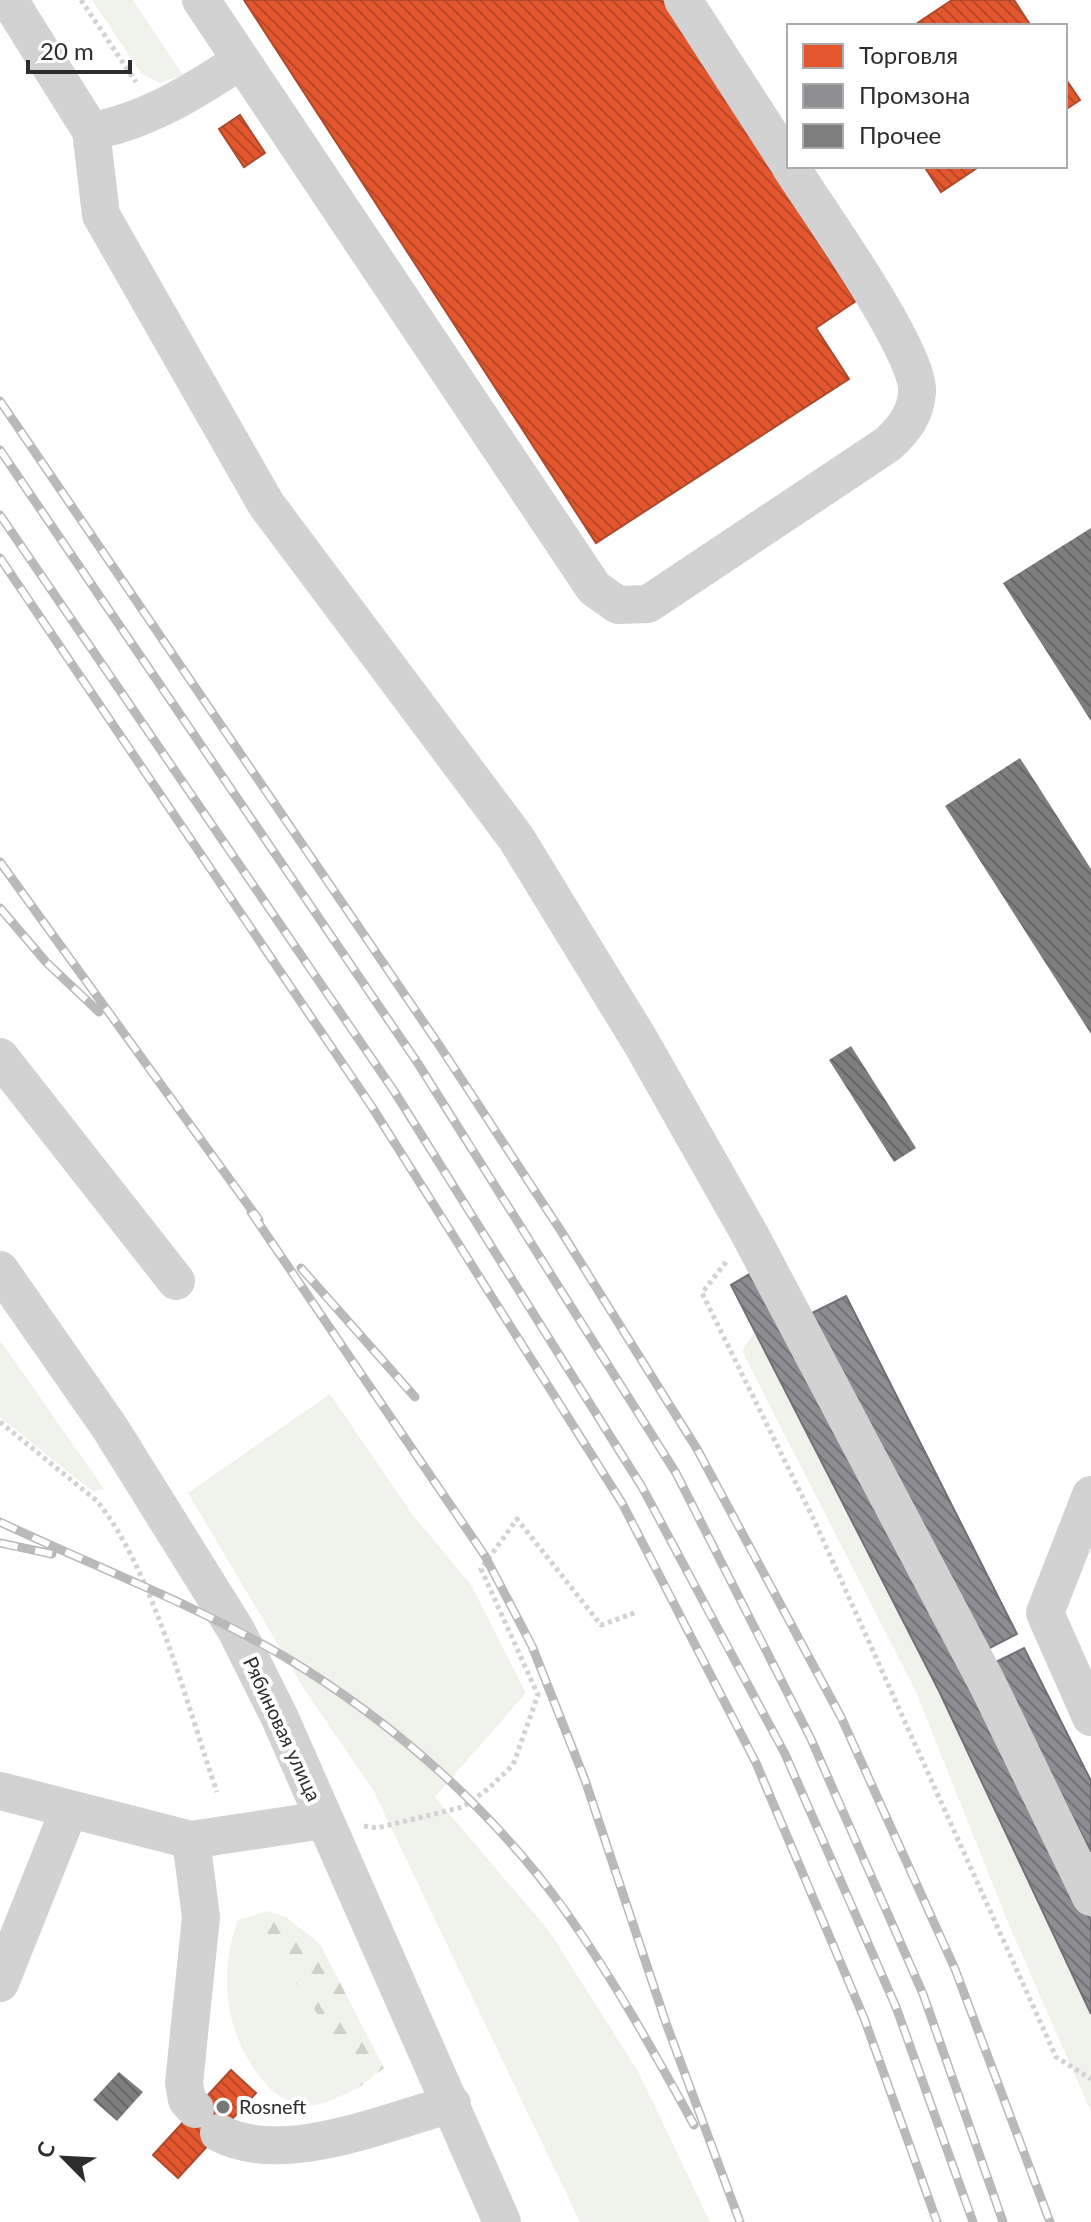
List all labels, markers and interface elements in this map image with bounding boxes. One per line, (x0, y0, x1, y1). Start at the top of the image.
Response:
scale bar (28, 24, 130, 74)
legend (787, 24, 1067, 168)
text: 20 m (40, 36, 94, 65)
text: Торговля (859, 40, 958, 69)
text: Промзона (859, 80, 970, 109)
text: Прочее (859, 120, 941, 149)
street label: Рябиновая улица (239, 1653, 327, 1805)
place label: Rosneft (239, 2094, 306, 2118)
marker: Rosneft (214, 2098, 232, 2116)
north arrow (24, 2118, 104, 2198)
text: С (30, 2137, 61, 2162)

